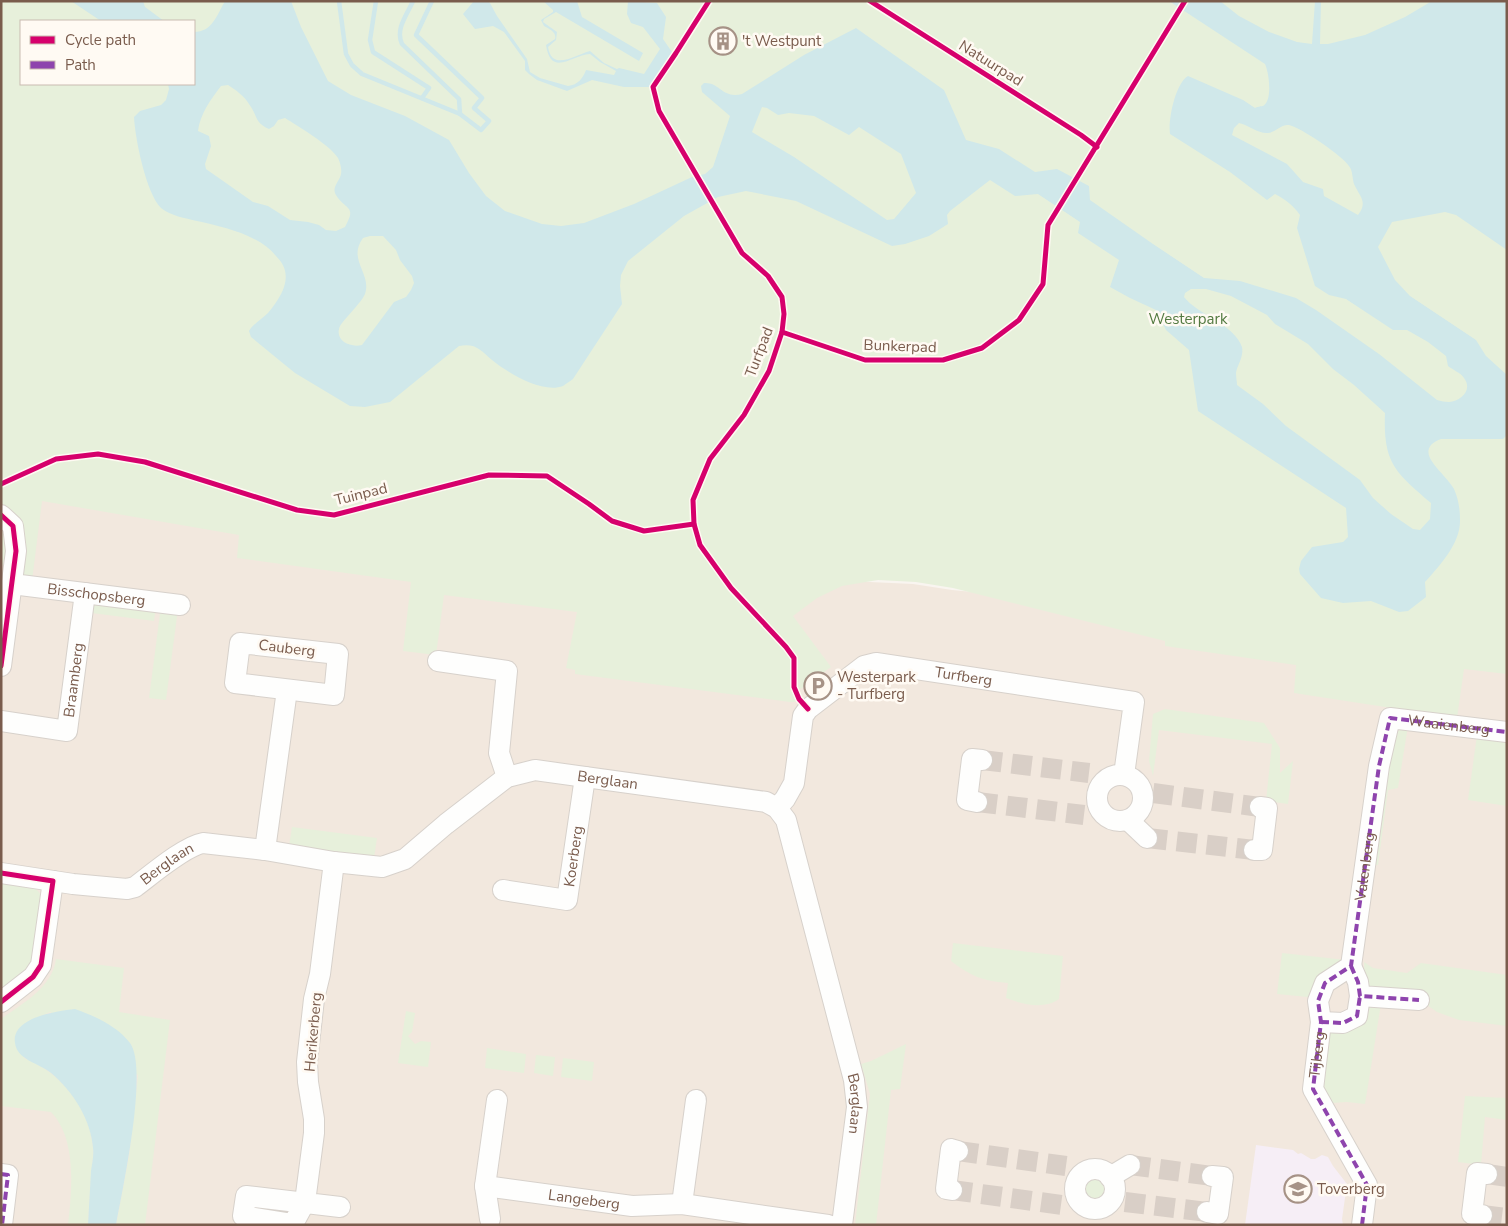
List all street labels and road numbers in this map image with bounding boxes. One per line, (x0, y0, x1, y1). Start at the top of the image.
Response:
street label: Natuurpad (955, 35, 1027, 91)
street label: Turfpad (740, 324, 778, 380)
street label: Bunkerpad (863, 335, 937, 357)
street label: Tuinpad (332, 478, 390, 510)
street label: Bisschopsberg (46, 579, 147, 611)
street label: Cauberg (257, 635, 317, 661)
street label: Braamberg (59, 642, 88, 719)
street label: Turfberg (933, 662, 994, 690)
street label: Waaienberg (1407, 710, 1491, 740)
street label: Berglaan (576, 766, 639, 794)
street label: Koerberg (559, 824, 588, 888)
street label: Valenberg (1350, 831, 1380, 903)
street label: Berglaan (136, 838, 197, 889)
street label: Herikerberg (300, 991, 326, 1073)
street label: Tijberg (1304, 1030, 1330, 1079)
street label: Berglaan (843, 1071, 867, 1135)
street label: Langeberg (547, 1185, 621, 1214)

